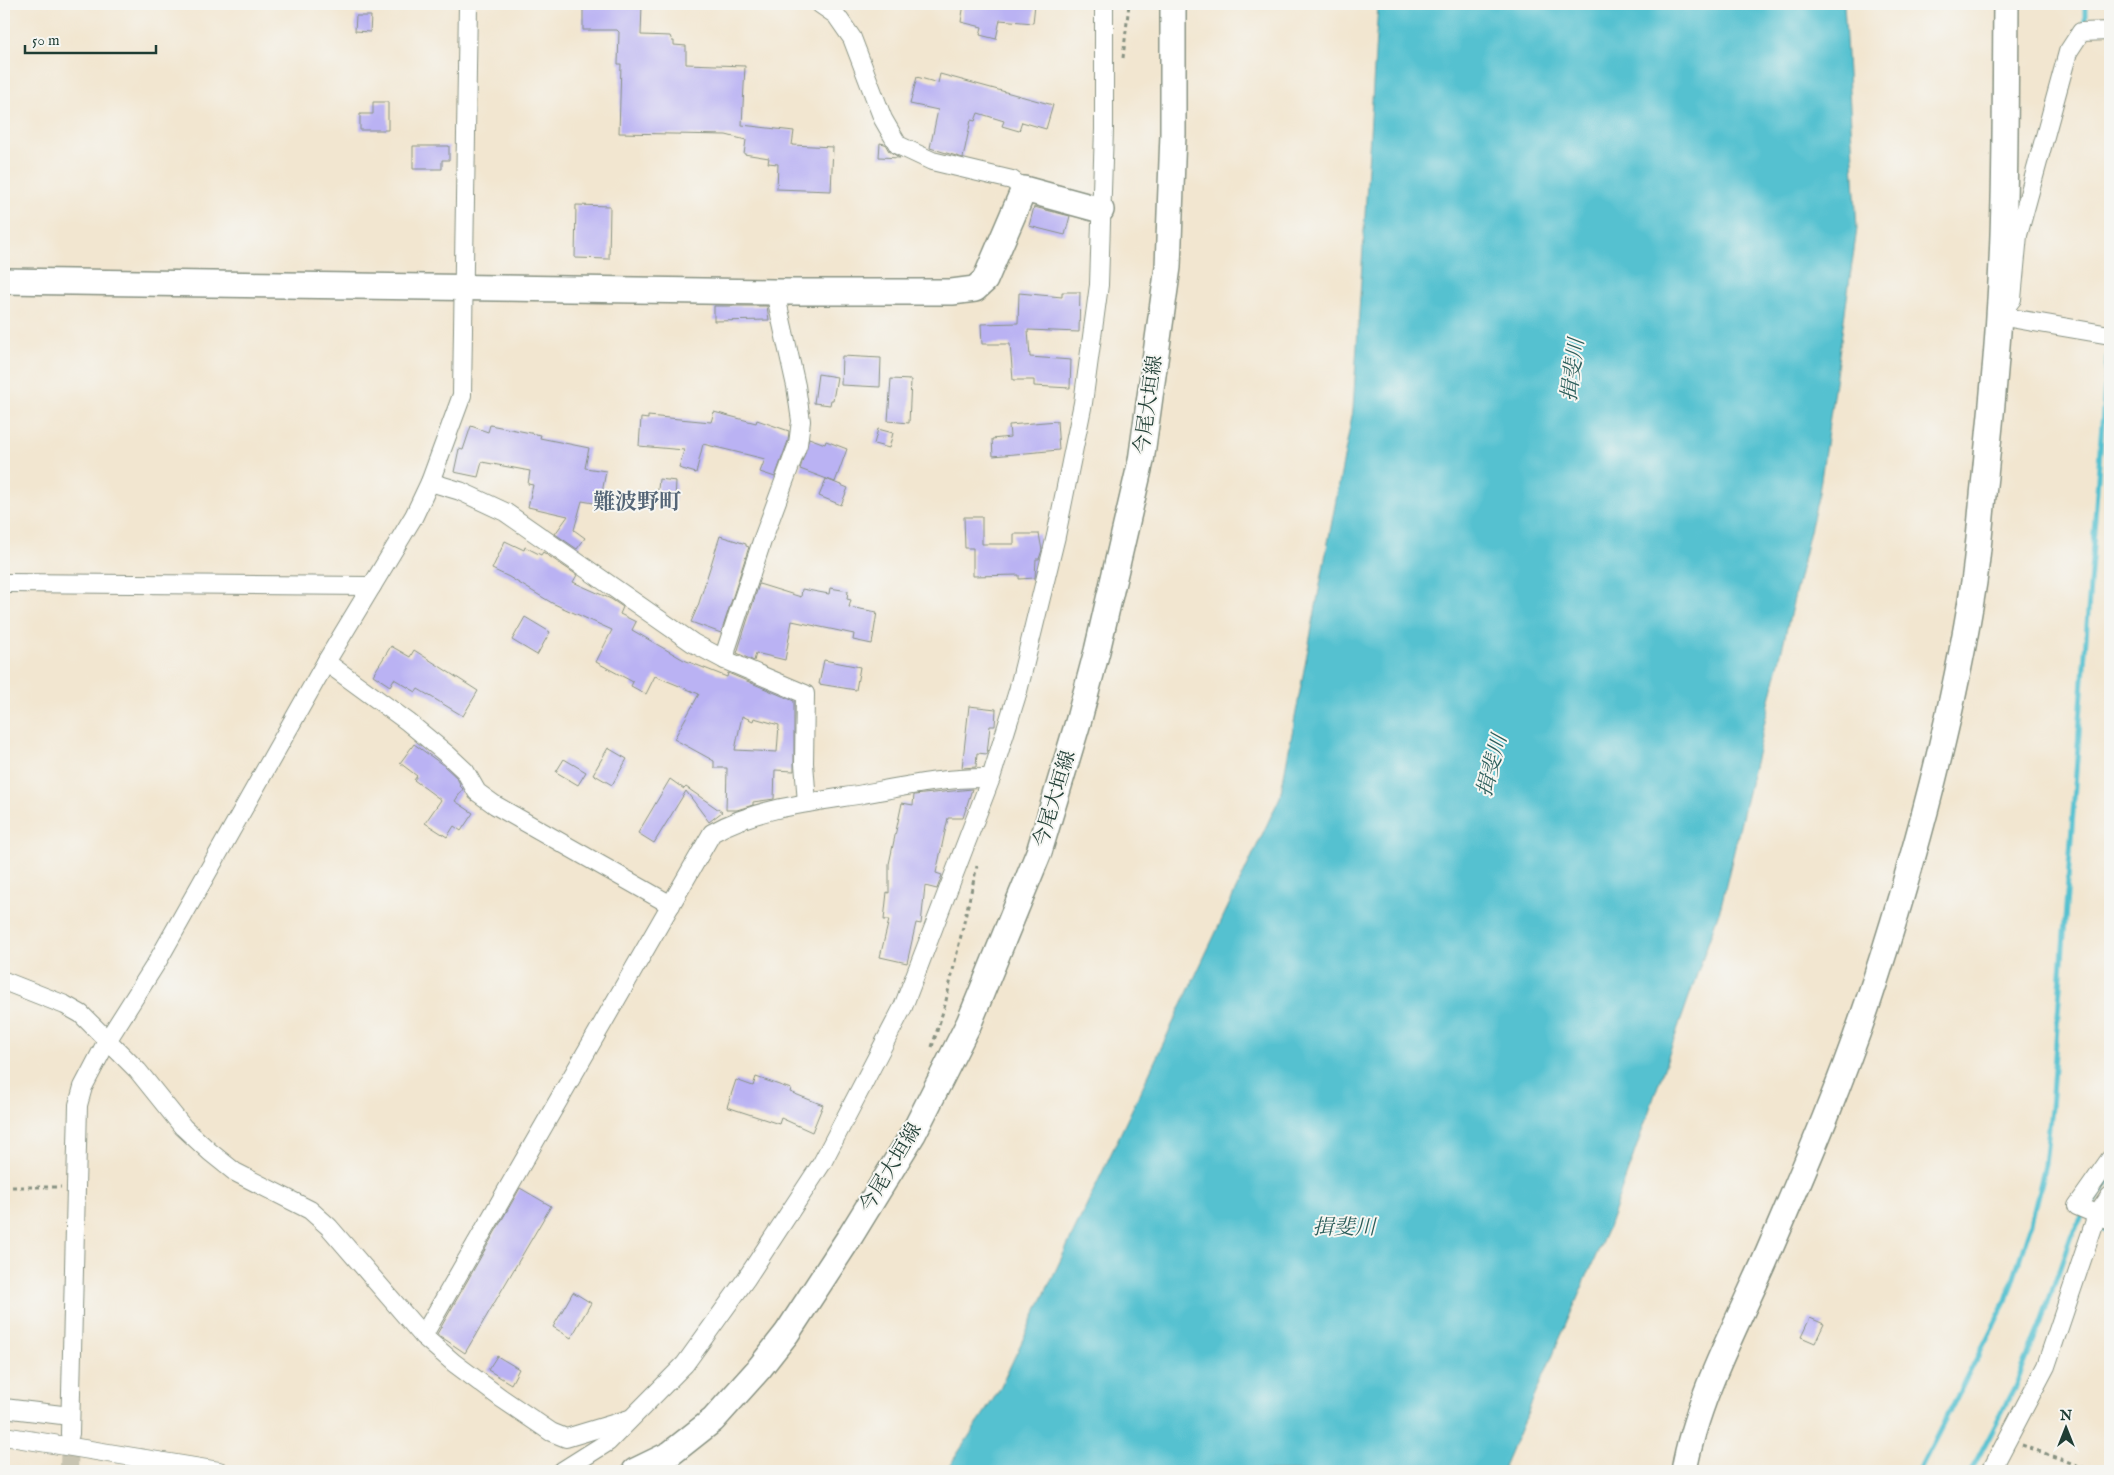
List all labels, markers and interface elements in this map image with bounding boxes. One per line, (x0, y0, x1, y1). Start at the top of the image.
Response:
scale bar (25, 22, 156, 54)
text: 50 m (32, 31, 60, 50)
water label: 揖斐川 (1557, 335, 1591, 403)
street label: 今尾大垣線 (1130, 354, 1168, 456)
district label: 難波野町 (593, 489, 681, 517)
water label: 揖斐川 (1472, 730, 1515, 800)
street label: 今尾大垣線 (1028, 748, 1082, 850)
street label: 今尾大垣線 (855, 1119, 927, 1217)
water label: 揖斐川 (1313, 1215, 1377, 1242)
north arrow (2042, 1402, 2092, 1452)
text: N (2059, 1407, 2072, 1425)

